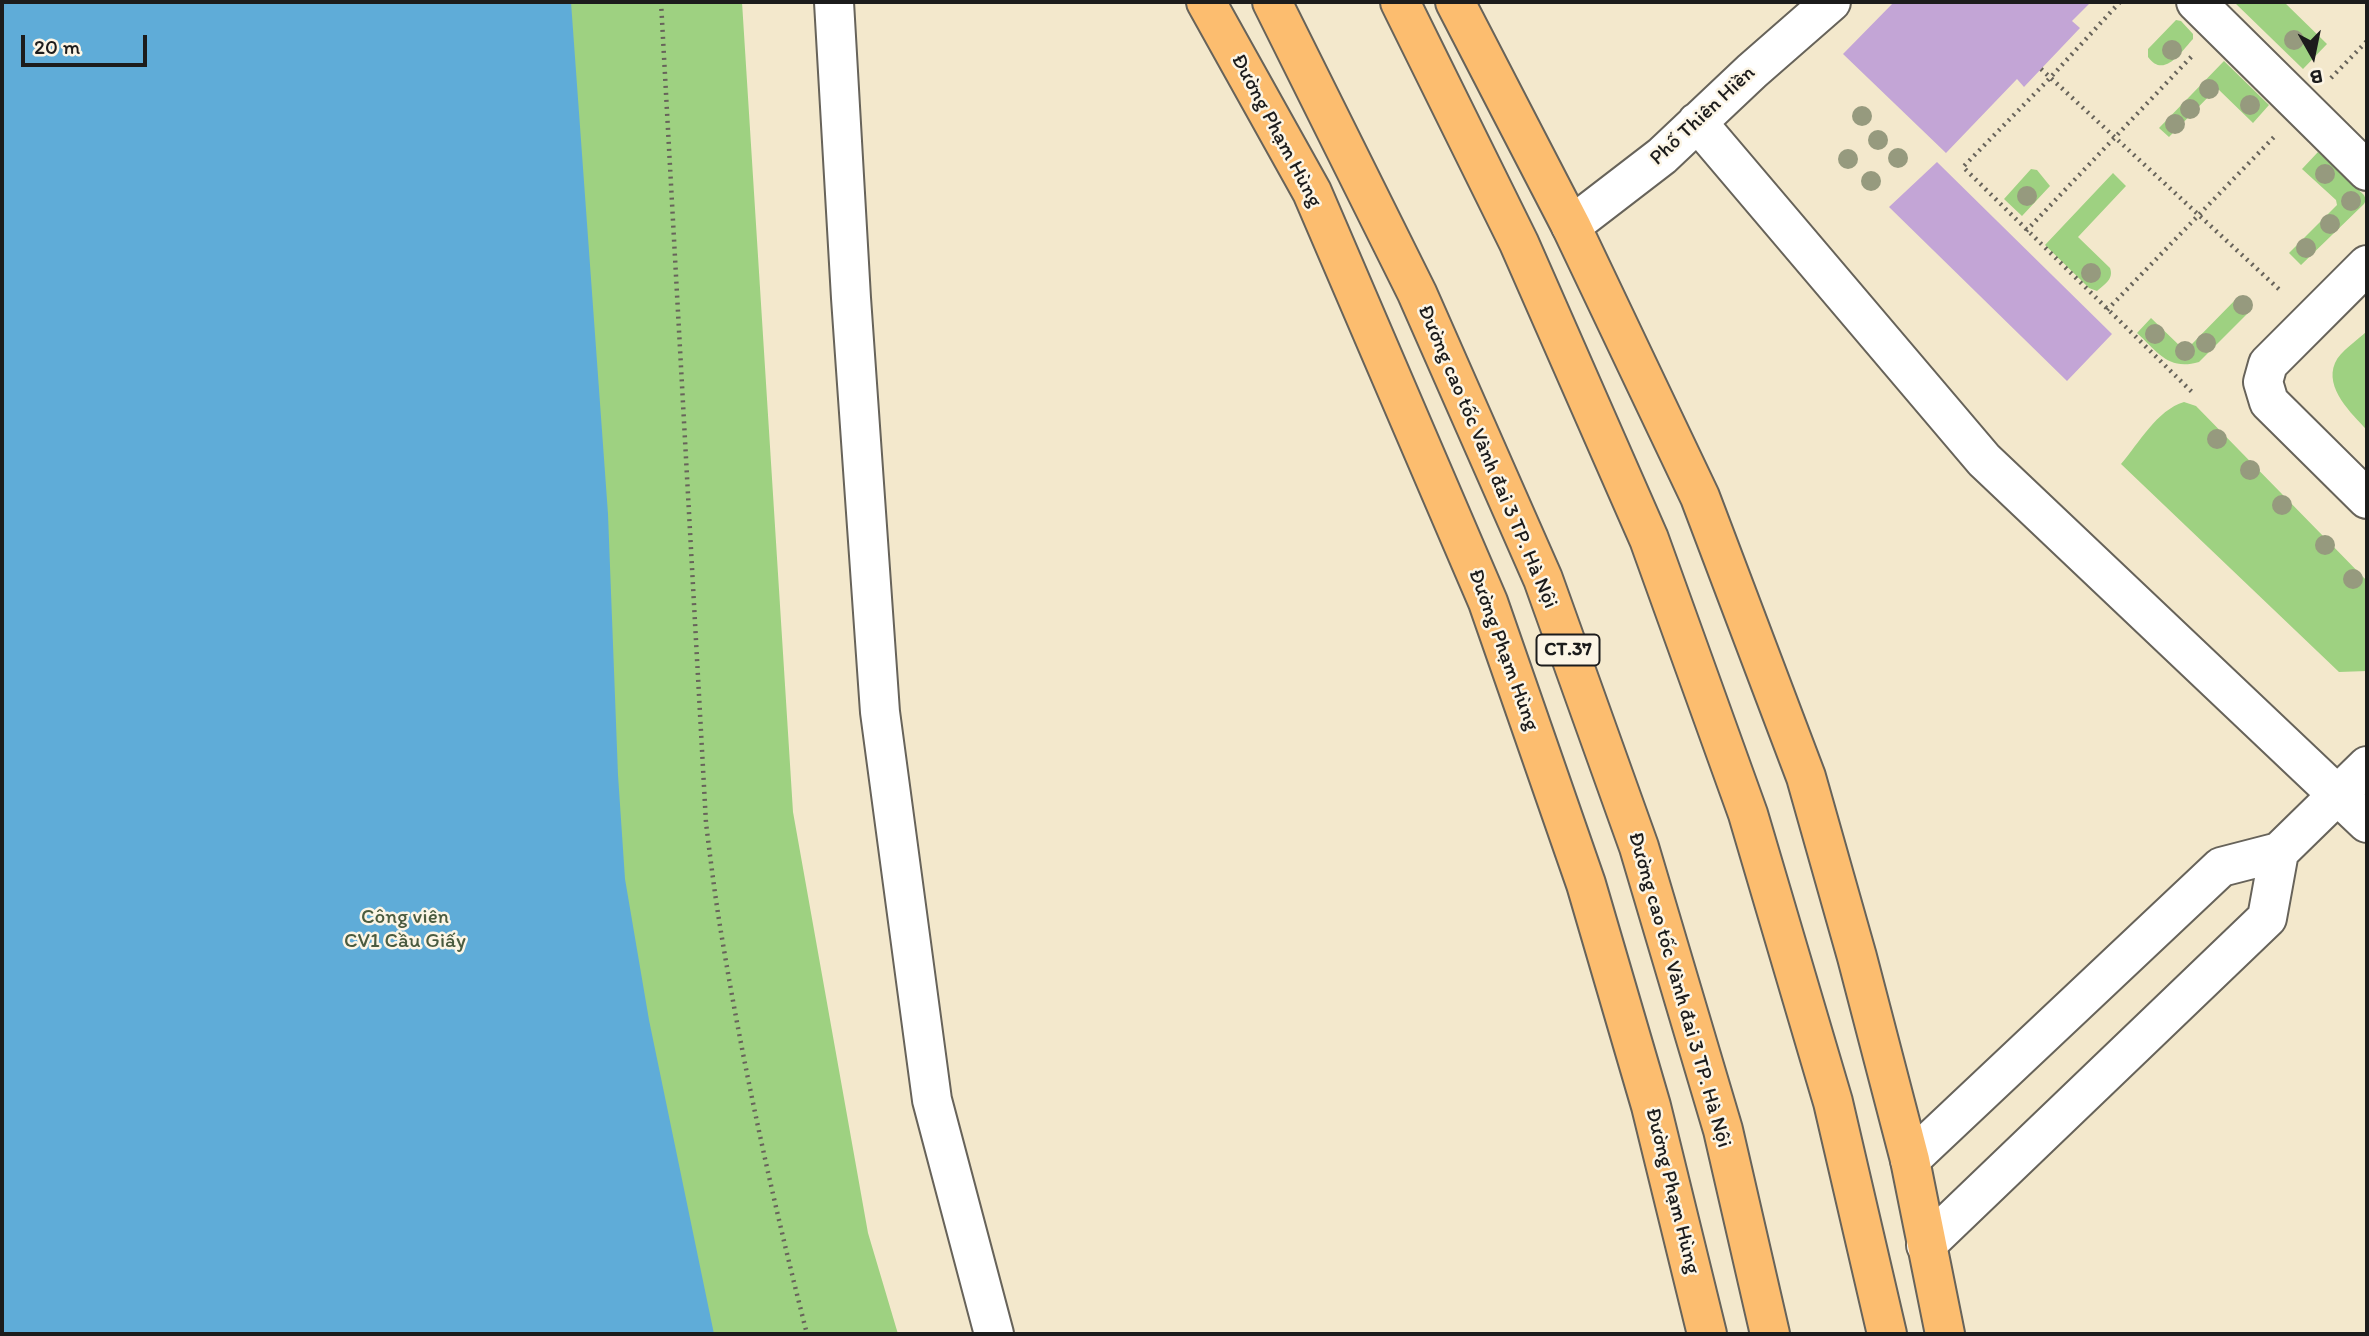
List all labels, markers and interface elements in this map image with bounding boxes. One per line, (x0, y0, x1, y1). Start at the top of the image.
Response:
scale bar (24, 21, 150, 65)
north arrow (2278, 21, 2348, 91)
text: 20 m (34, 34, 80, 59)
street label: Đường Phạm Hùng (1225, 50, 1327, 212)
street label: Phố Thiên Hiền (1645, 61, 1761, 171)
text: B (2308, 65, 2324, 90)
street label: Đường cao tốc Vành đai 3 TP. Hà Nội (1412, 302, 1562, 612)
street label: Đường Phạm Hùng (1462, 566, 1544, 734)
road number: CT.37 (1536, 635, 1600, 666)
street label: Đường cao tốc Vành đai 3 TP. Hà Nội (1622, 829, 1736, 1151)
park label: Công viên CV1 Cầu Giấy (344, 905, 466, 955)
street label: Đường Phạm Hùng (1639, 1105, 1705, 1277)

